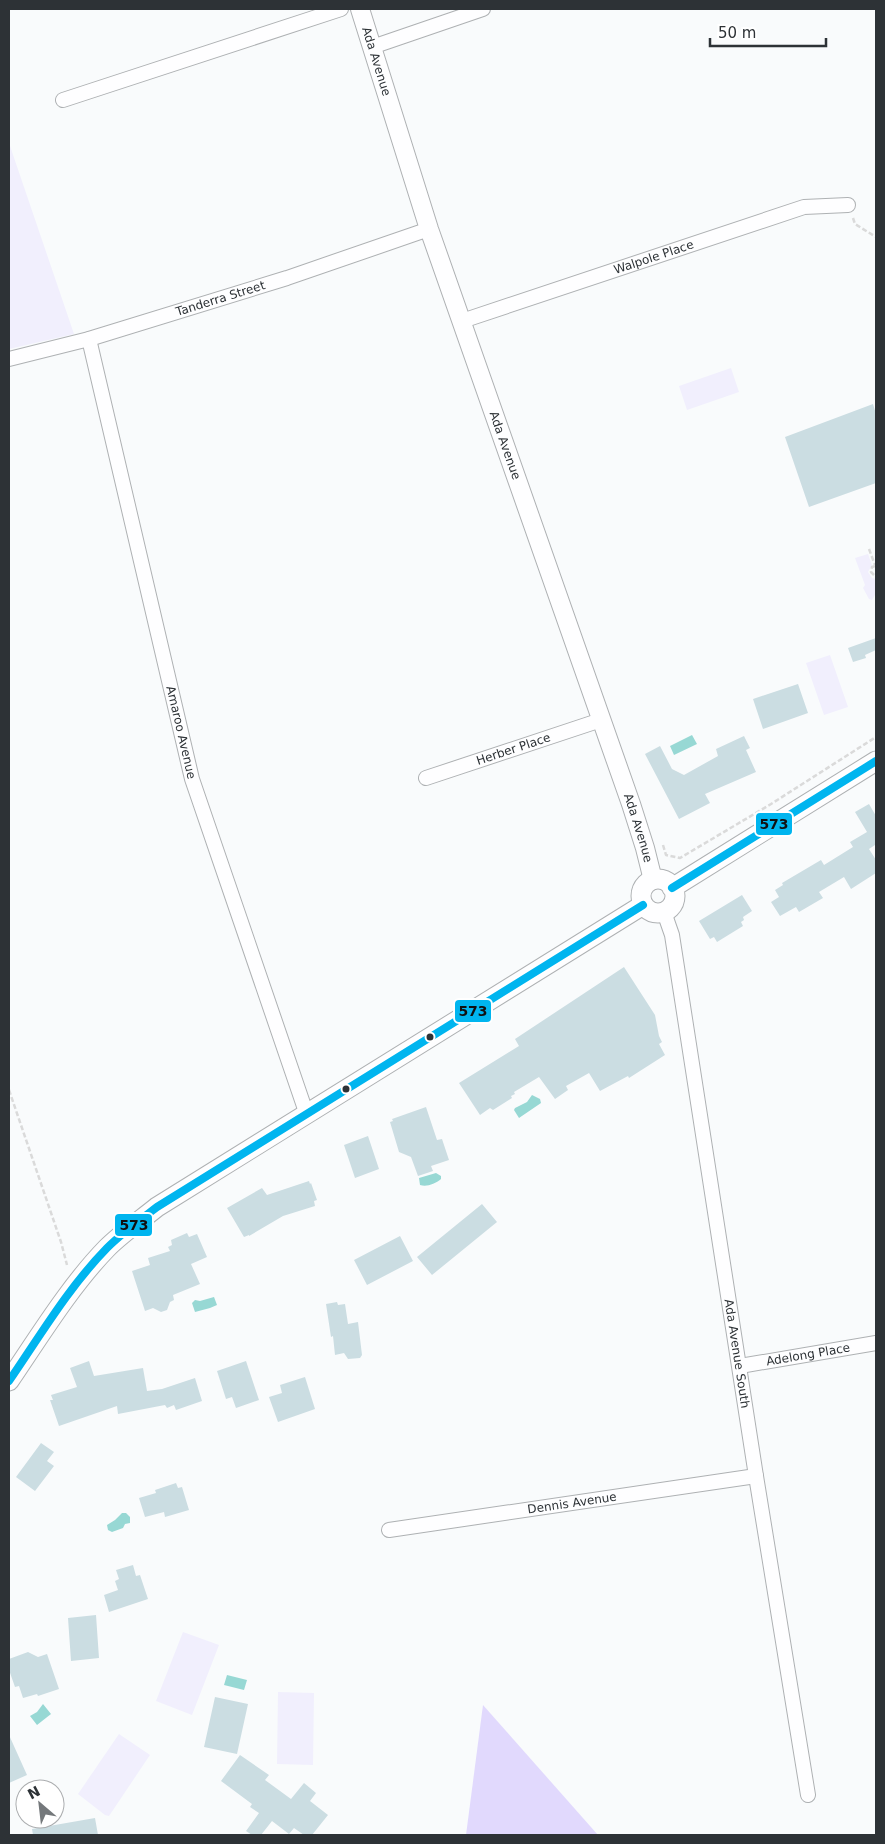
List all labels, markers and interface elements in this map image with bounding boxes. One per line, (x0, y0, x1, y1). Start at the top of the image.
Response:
scale bar (710, 15, 826, 47)
text: 50 m (718, 24, 756, 42)
street label: Ada Avenue (359, 25, 394, 98)
street label: Walpole Place (612, 237, 695, 277)
street label: Tanderra Street (173, 278, 267, 319)
street label: Ada Avenue (487, 409, 523, 481)
street label: Amaroo Avenue (163, 684, 199, 780)
street label: Herber Place (475, 730, 552, 768)
street label: Ada Avenue (621, 792, 655, 864)
line badge: 573 (755, 812, 793, 836)
text: 573 (759, 816, 789, 832)
line badge: 573 (454, 999, 492, 1023)
text: 573 (458, 1003, 488, 1019)
unlabelled marker (425, 1032, 435, 1042)
unlabelled marker (341, 1084, 351, 1094)
line badge: 573 (114, 1213, 153, 1237)
text: 573 (119, 1217, 149, 1233)
street label: Ada Avenue South (722, 1298, 752, 1409)
street label: Adelong Place (765, 1341, 851, 1368)
street label: Dennis Avenue (527, 1490, 618, 1517)
north arrow (15, 1779, 65, 1829)
text: N (25, 1783, 43, 1802)

